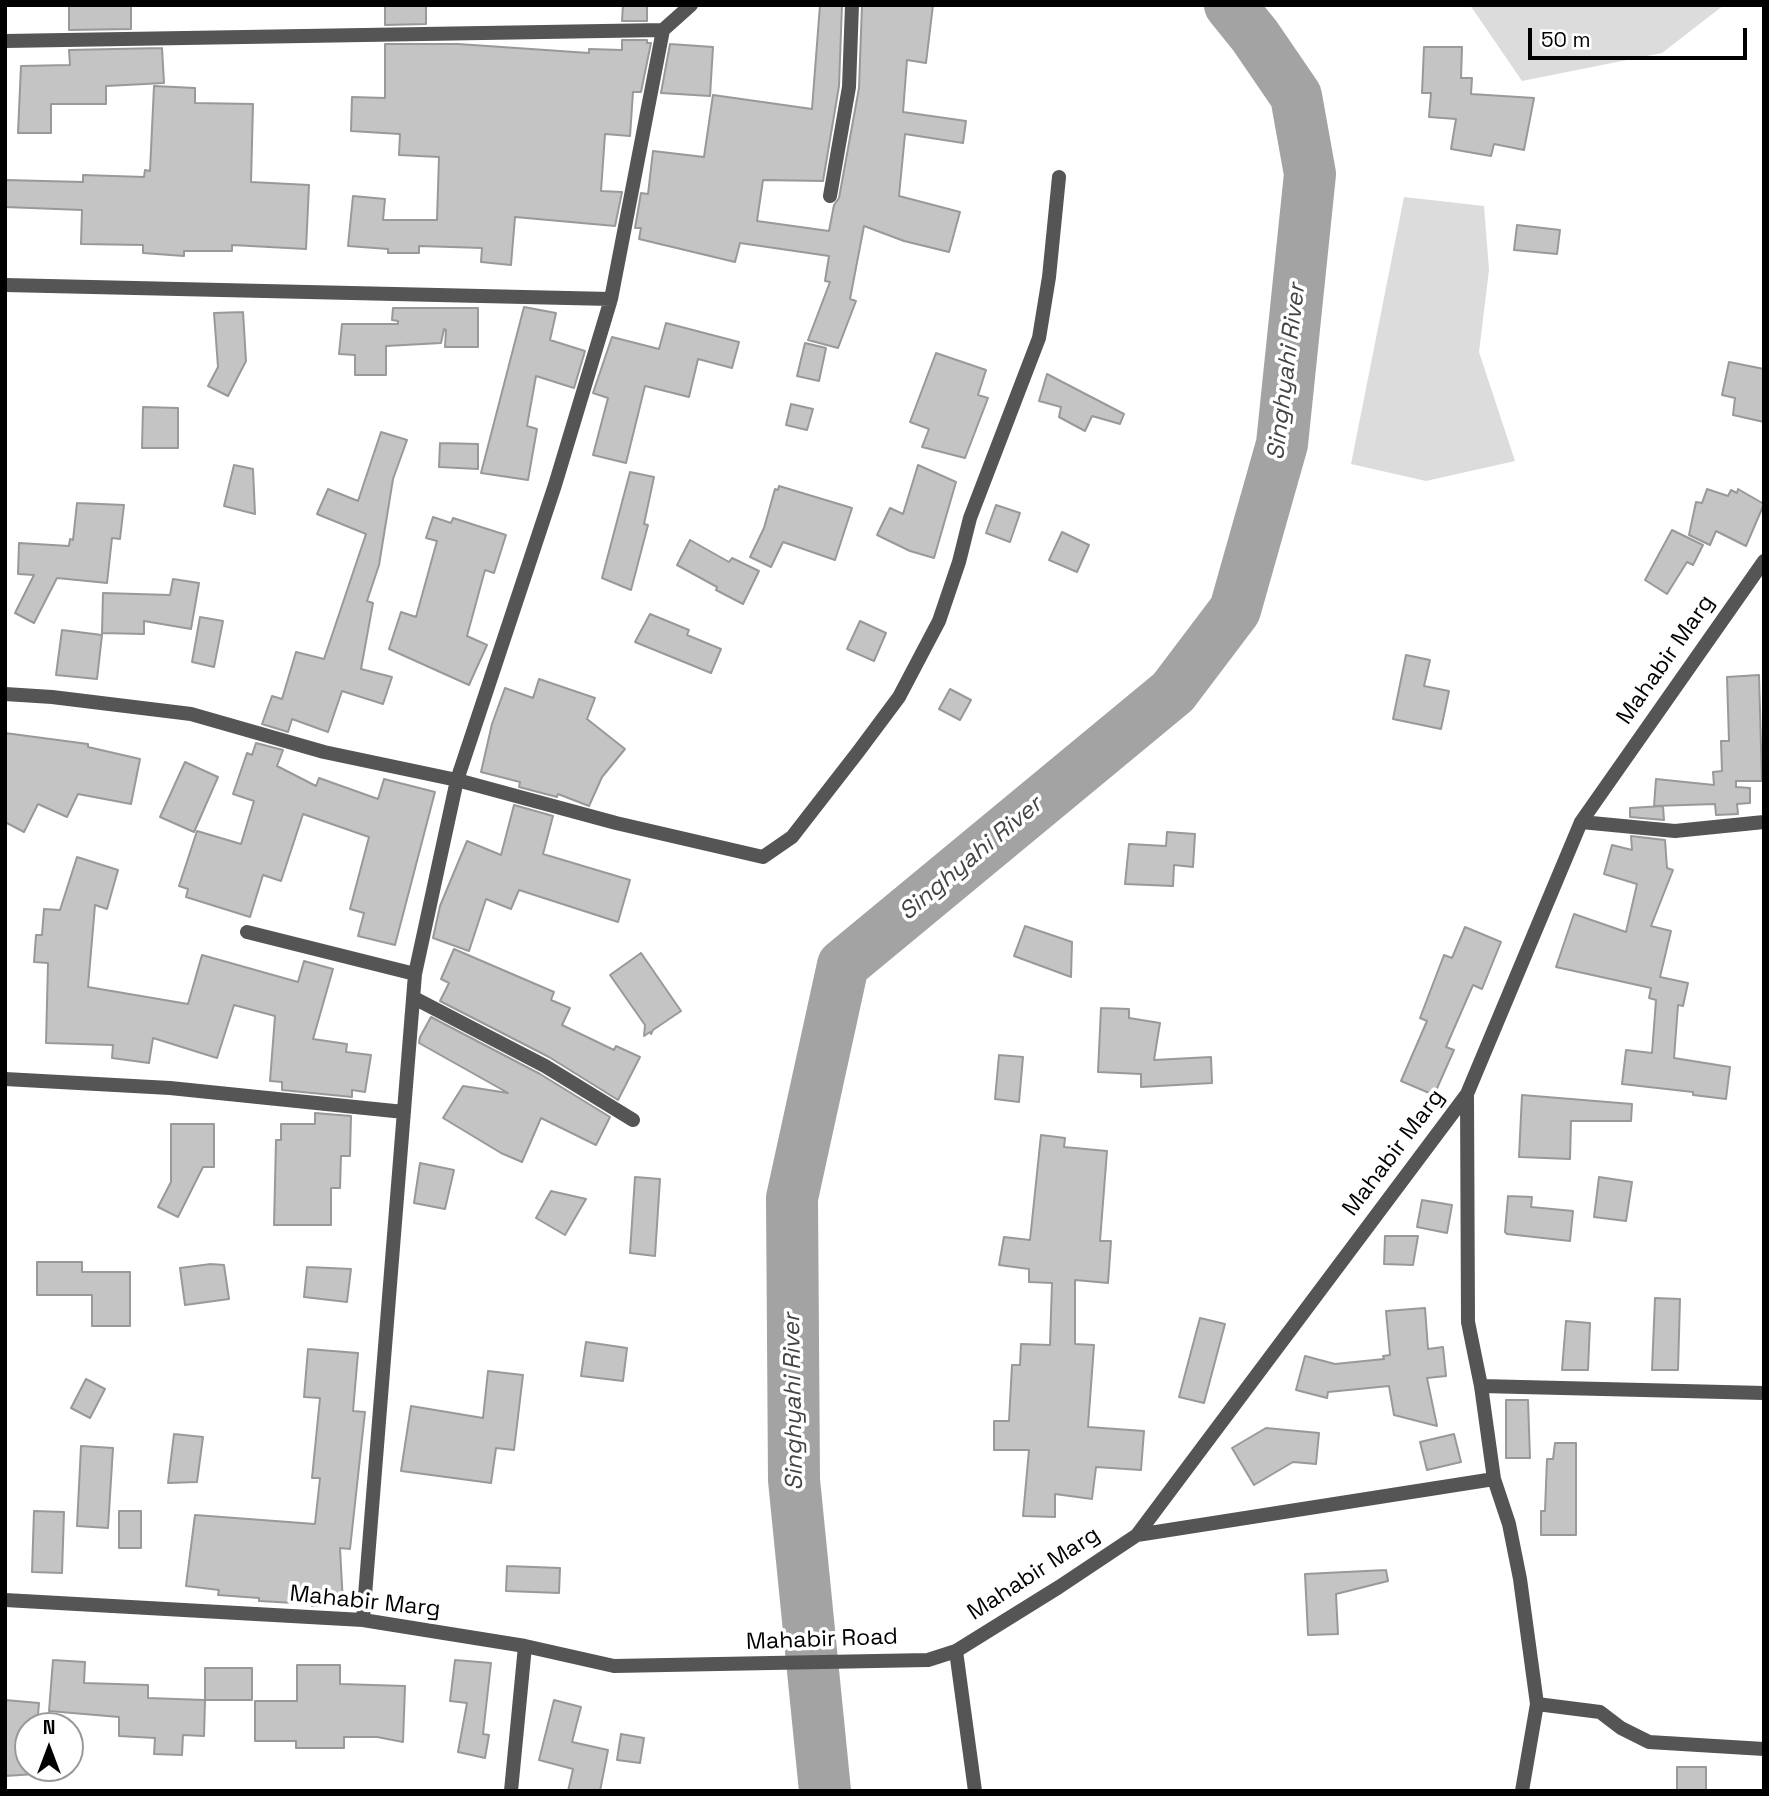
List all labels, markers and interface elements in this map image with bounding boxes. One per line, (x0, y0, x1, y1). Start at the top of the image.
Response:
scale bar (1531, 14, 1750, 58)
text: 50 m (1541, 26, 1591, 53)
water label: Singhyahi River (1262, 282, 1312, 462)
street label: Mahabir Marg (1611, 590, 1721, 730)
water label: Singhyahi River (894, 791, 1048, 927)
street label: Mahabir Marg (1337, 1084, 1451, 1222)
water label: Singhyahi River (778, 1313, 810, 1491)
street label: Mahabir Marg (963, 1521, 1105, 1627)
street label: Mahabir Marg (288, 1580, 442, 1624)
street label: Mahabir Road (746, 1624, 898, 1656)
north arrow (14, 1712, 84, 1782)
text: N (43, 1715, 55, 1740)

